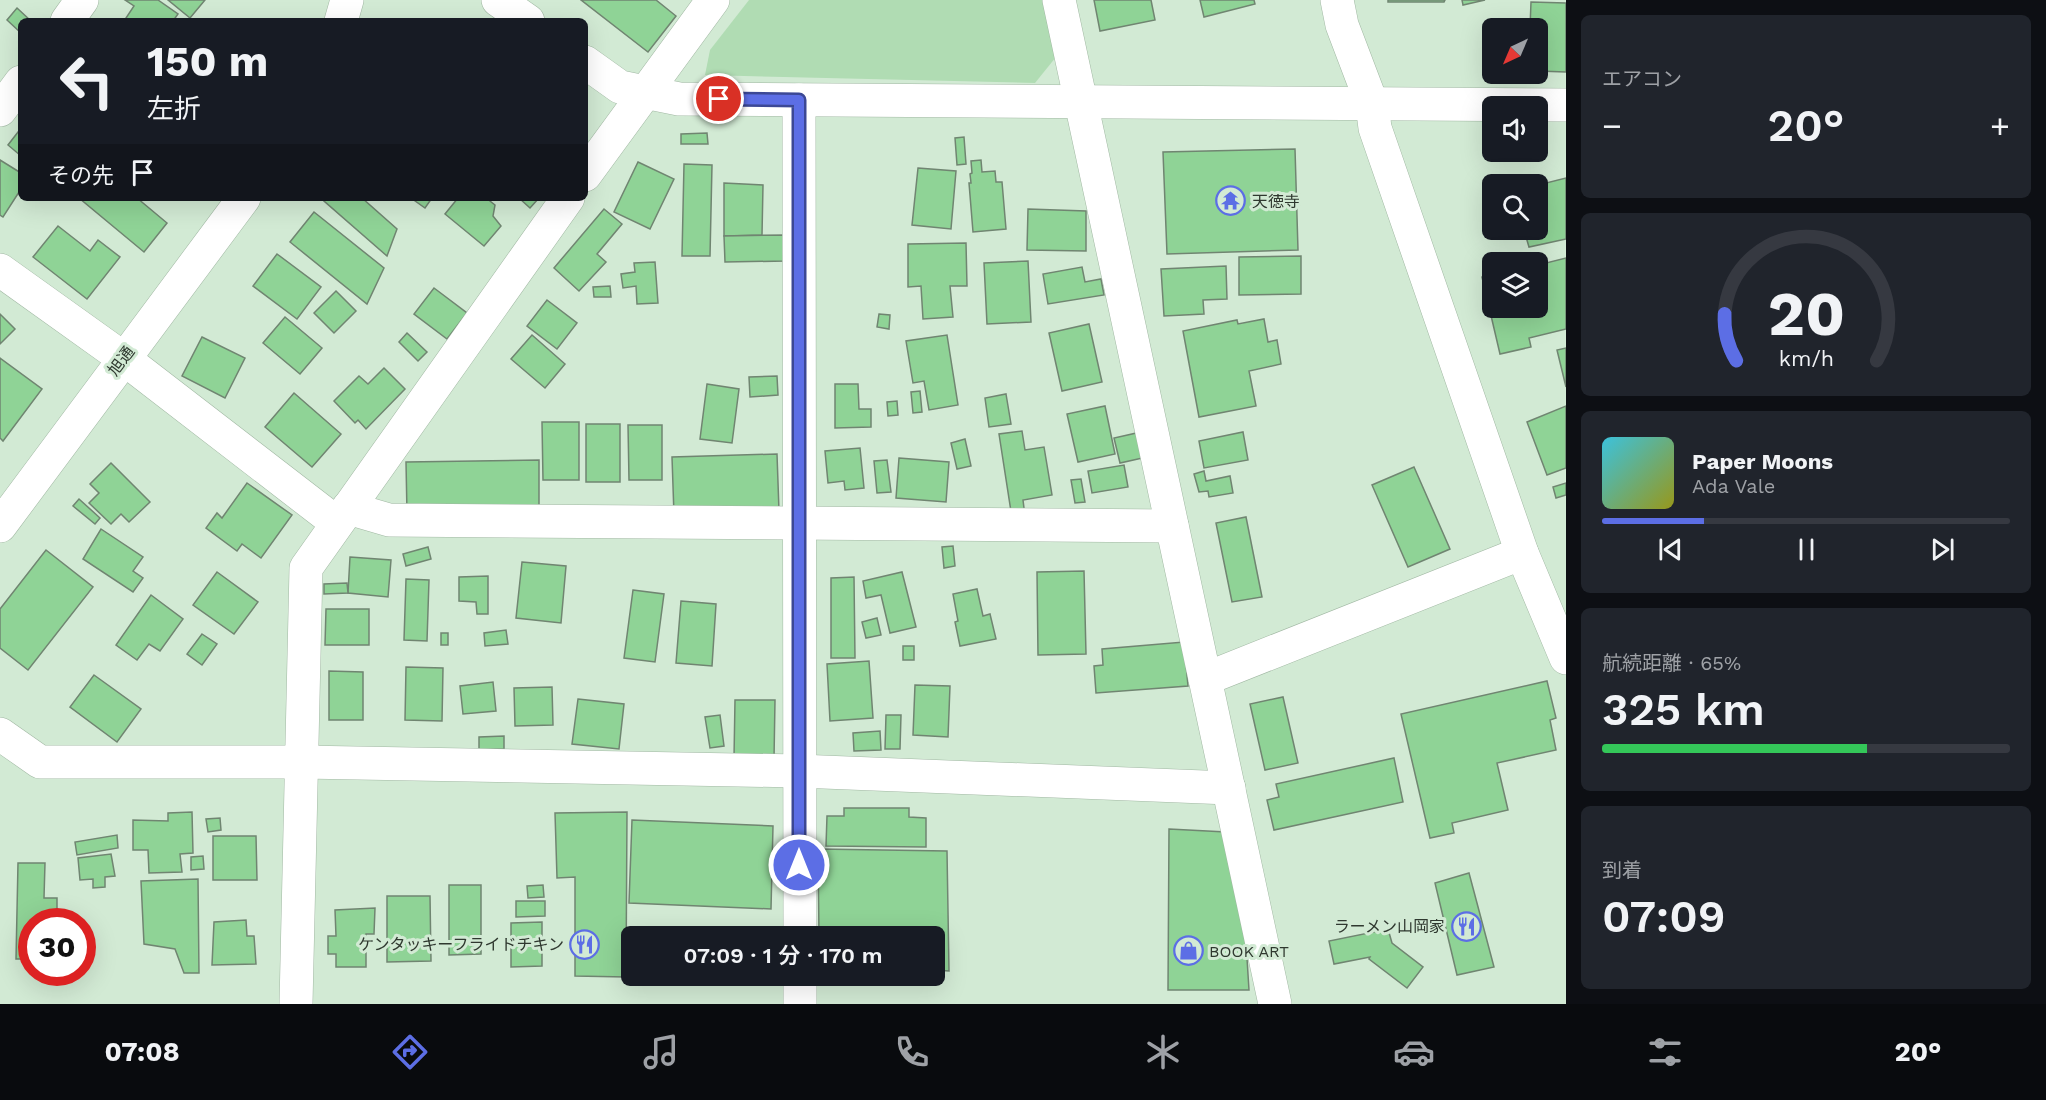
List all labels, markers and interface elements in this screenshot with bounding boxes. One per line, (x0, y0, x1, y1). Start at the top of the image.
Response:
north arrow (1482, 18, 1548, 84)
map controls (1482, 18, 1548, 318)
text: 150 m (147, 37, 268, 86)
icon: left (48, 42, 126, 120)
text: エアコン (1602, 67, 1682, 91)
pin (693, 73, 744, 124)
icon: arrive (702, 82, 735, 115)
text: 左折 (147, 93, 201, 125)
button: sound (1482, 96, 1548, 162)
text: 20° (1768, 99, 1844, 152)
text: − (1602, 106, 1622, 145)
text: + (1990, 106, 2010, 145)
icon: arrive (126, 156, 159, 189)
text: その先 (48, 163, 114, 188)
button: search (1482, 174, 1548, 240)
temple icon: 天徳寺 (1215, 185, 1247, 217)
place label: 天徳寺 (1252, 192, 1300, 211)
button: layers (1482, 252, 1548, 318)
text: 20 (1767, 277, 1845, 350)
street label: 旭通 (104, 342, 138, 380)
text: km/h (1778, 347, 1834, 372)
text: Paper Moons (1692, 449, 1833, 474)
text: Ada Vale (1692, 474, 1775, 498)
icon: previous (1654, 533, 1687, 566)
icon: pause (1790, 533, 1823, 566)
icon: next (1926, 533, 1959, 566)
text: 航続距離 · 65% (1602, 651, 1741, 675)
text: 325 km (1602, 683, 1765, 736)
position arrow (767, 833, 831, 897)
text: 到着 (1602, 858, 1642, 882)
text: 07:09 (1602, 890, 1726, 943)
speed limit sign: 30 (18, 908, 96, 986)
restaurant icon: ラーメン山岡家 (1450, 910, 1482, 942)
place label: ラーメン山岡家 (1334, 917, 1445, 936)
restaurant icon: ケンタッキーフライドチキン (569, 928, 601, 960)
place label: ケンタッキーフライドチキン (358, 935, 564, 954)
shop icon: BOOK ART (1172, 935, 1204, 967)
place label: BOOK ART (1209, 942, 1289, 961)
text: 07:09 · 1 分 · 170 m (683, 943, 883, 968)
icon: directions (389, 1031, 431, 1073)
icon: music (640, 1031, 682, 1073)
icon: phone (891, 1031, 933, 1073)
icon: climate (1142, 1031, 1184, 1073)
icon: car (1393, 1031, 1435, 1073)
icon: filters (1644, 1031, 1686, 1073)
text: 07:08 (105, 1036, 180, 1068)
text: 20° (1895, 1036, 1941, 1068)

